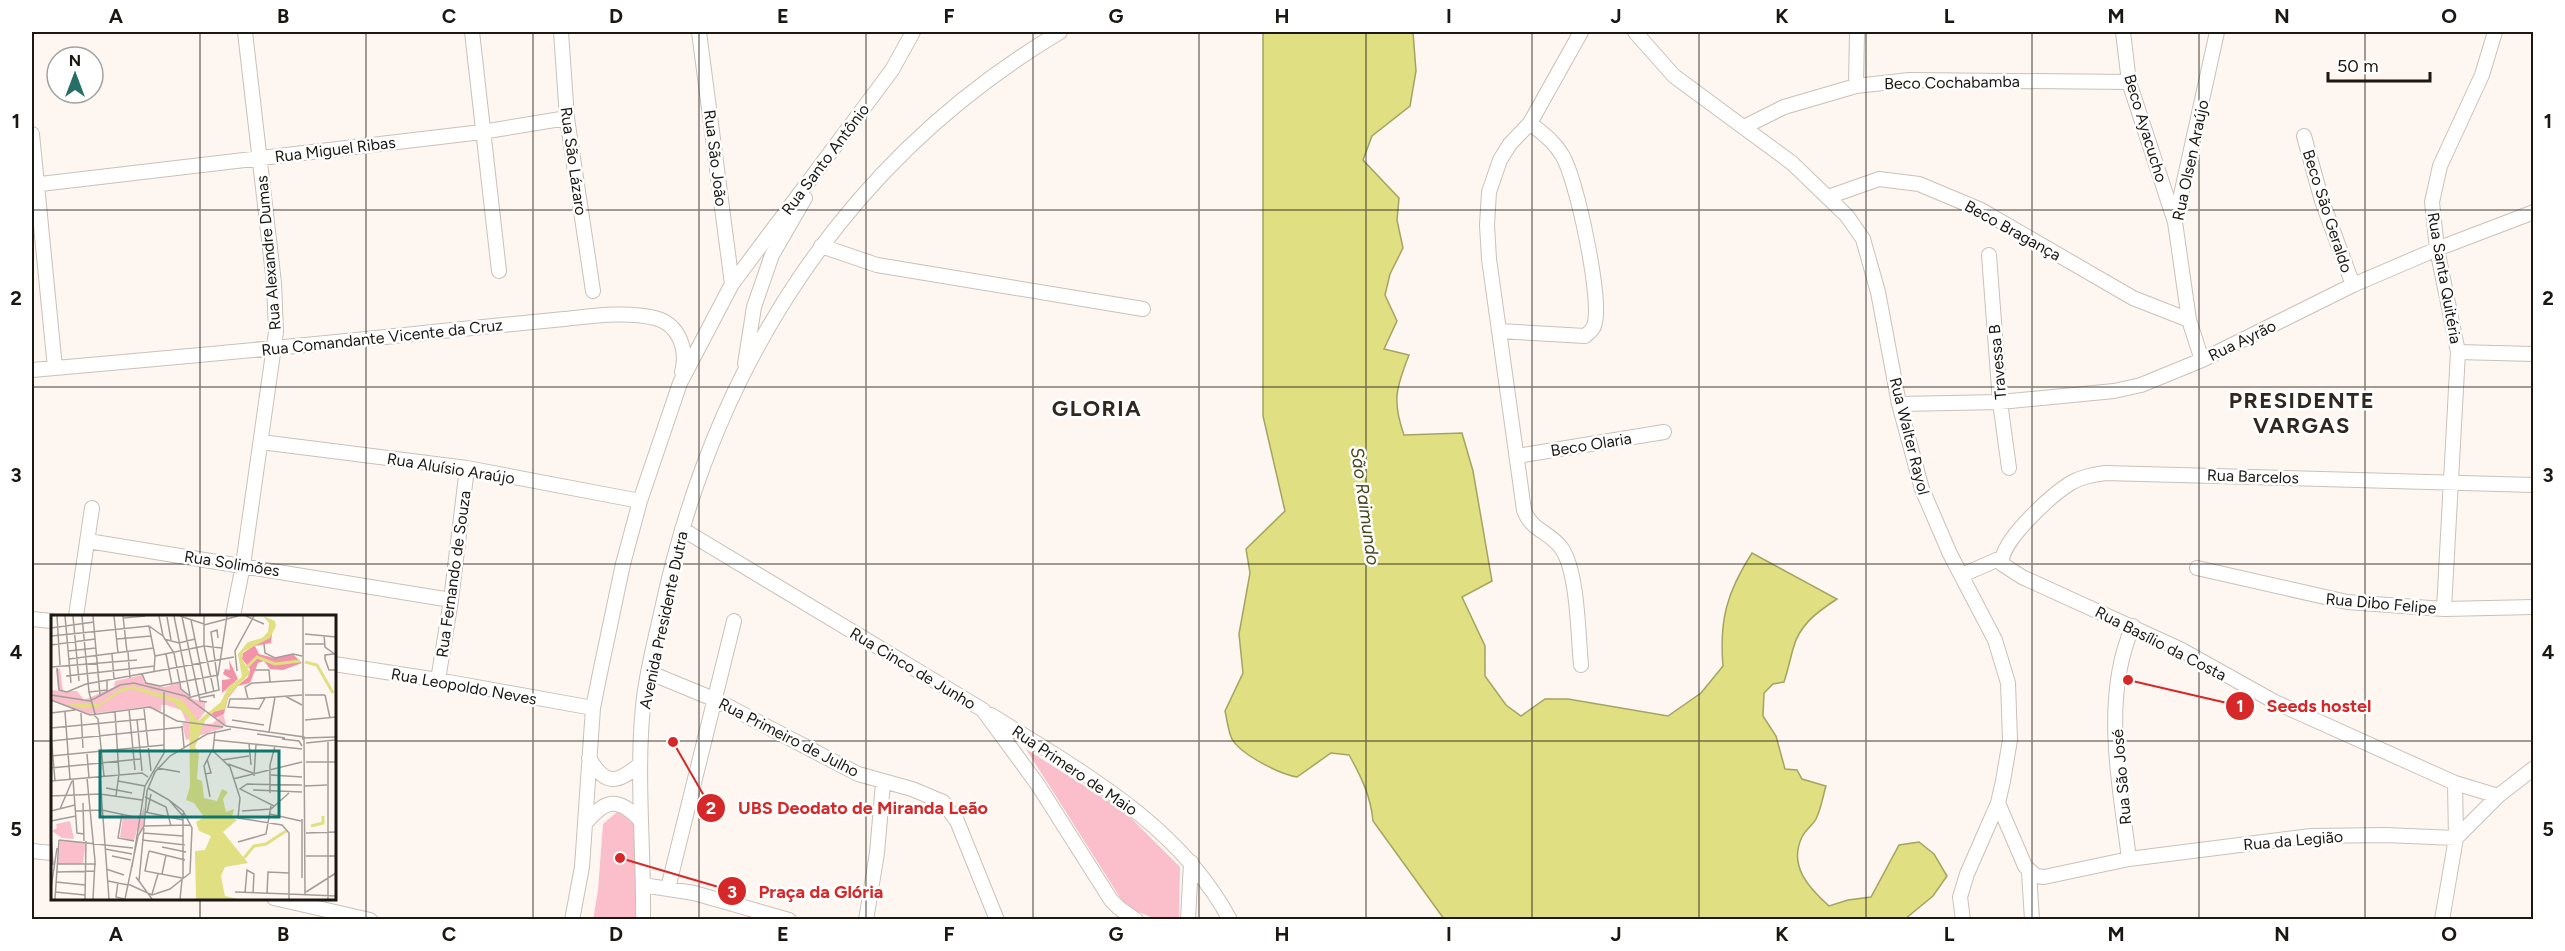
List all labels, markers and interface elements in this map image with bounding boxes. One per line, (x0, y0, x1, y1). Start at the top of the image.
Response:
text: A (109, 4, 124, 28)
text: B (277, 4, 289, 28)
text: C (442, 4, 456, 28)
text: D (609, 4, 623, 28)
text: E (777, 4, 789, 28)
text: F (943, 4, 955, 28)
text: G (1109, 4, 1124, 28)
text: H (1275, 4, 1290, 28)
text: I (1446, 4, 1452, 28)
text: J (1610, 4, 1622, 28)
text: K (1775, 4, 1789, 28)
text: L (1944, 4, 1955, 28)
text: M (2107, 4, 2125, 28)
text: N (2274, 4, 2290, 28)
text: O (2441, 4, 2457, 28)
north arrow (45, 45, 105, 105)
scale bar (2328, 45, 2430, 83)
text: N (69, 51, 81, 70)
text: 50 m (2337, 55, 2379, 77)
street label: Beco Cochabamba (1884, 72, 2020, 93)
street label: Beco Ayacucho (2120, 72, 2171, 184)
street label: Rua Olsen Araújo (2168, 98, 2213, 222)
street label: Rua Santo Antônio (777, 100, 873, 219)
street label: Rua São Lázaro (556, 106, 591, 217)
text: 1 (12, 109, 20, 133)
street label: Rua São João (700, 109, 731, 207)
text: 1 (2544, 109, 2552, 133)
street label: Rua Miguel Ribas (274, 133, 397, 166)
street label: Beco São Geraldo (2299, 147, 2356, 275)
street label: Rua Alexandre Dumas (252, 175, 285, 331)
street label: Beco Bragança (1961, 196, 2064, 265)
street label: Rua Santa Quitéria (2424, 211, 2465, 345)
text: 2 (10, 286, 22, 310)
text: 2 (2542, 286, 2554, 310)
street label: Rua Comandante Vicente da Cruz (260, 315, 504, 360)
street label: Rua Ayrão (2205, 316, 2279, 365)
street label: Travessa B (1985, 323, 2010, 400)
street label: Rua Walter Rayol (1886, 375, 1933, 497)
district label: PRESIDENTE VARGAS (2229, 387, 2375, 439)
district label: GLORIA (1052, 395, 1142, 422)
street label: Beco Olaria (1549, 429, 1633, 460)
water label: São Raimundo (1346, 446, 1384, 566)
street label: Rua Aluísio Araújo (386, 449, 516, 488)
text: 3 (10, 463, 22, 487)
text: 3 (2542, 463, 2554, 487)
street label: Rua Barcelos (2207, 465, 2299, 488)
street label: Rua Fernando de Souza (432, 489, 475, 659)
street label: Avenida Presidente Dutra (635, 529, 692, 711)
street label: Rua Solimões (183, 547, 281, 580)
street label: Rua Dibo Felipe (2325, 589, 2437, 618)
street label: Rua Basílio da Costa (2092, 602, 2229, 685)
inset map (51, 615, 336, 900)
street label: Rua Cinco de Junho (846, 623, 979, 714)
text: 4 (10, 640, 23, 664)
text: 4 (2542, 640, 2555, 664)
street label: Rua Leopoldo Neves (390, 664, 538, 709)
callout: Seeds hostel (2225, 688, 2384, 724)
street label: Rua Primeiro de Julho (715, 694, 862, 781)
text: 1 (2236, 695, 2244, 717)
text: Seeds hostel (2267, 695, 2371, 717)
street label: Rua Primero de Maio (1008, 721, 1141, 819)
street label: Rua São José (2108, 728, 2135, 826)
callout: UBS Deodato de Miranda Leão (696, 790, 1000, 826)
text: 2 (706, 797, 716, 819)
text: UBS Deodato de Miranda Leão (738, 797, 988, 819)
text: 5 (10, 817, 22, 841)
text: 5 (2542, 817, 2554, 841)
street label: Rua da Legião (2242, 827, 2344, 854)
callout: Praça da Glória (717, 873, 896, 909)
text: 3 (727, 881, 737, 903)
text: Praça da Glória (759, 881, 883, 903)
text: A (109, 922, 124, 946)
text: B (277, 922, 289, 946)
text: C (442, 922, 456, 946)
text: D (609, 922, 623, 946)
text: E (777, 922, 789, 946)
text: F (943, 922, 955, 946)
text: G (1109, 922, 1124, 946)
text: H (1275, 922, 1290, 946)
text: I (1446, 922, 1452, 946)
text: J (1610, 922, 1622, 946)
text: K (1775, 922, 1789, 946)
text: L (1944, 922, 1955, 946)
text: M (2107, 922, 2125, 946)
text: N (2274, 922, 2290, 946)
text: O (2441, 922, 2457, 946)

